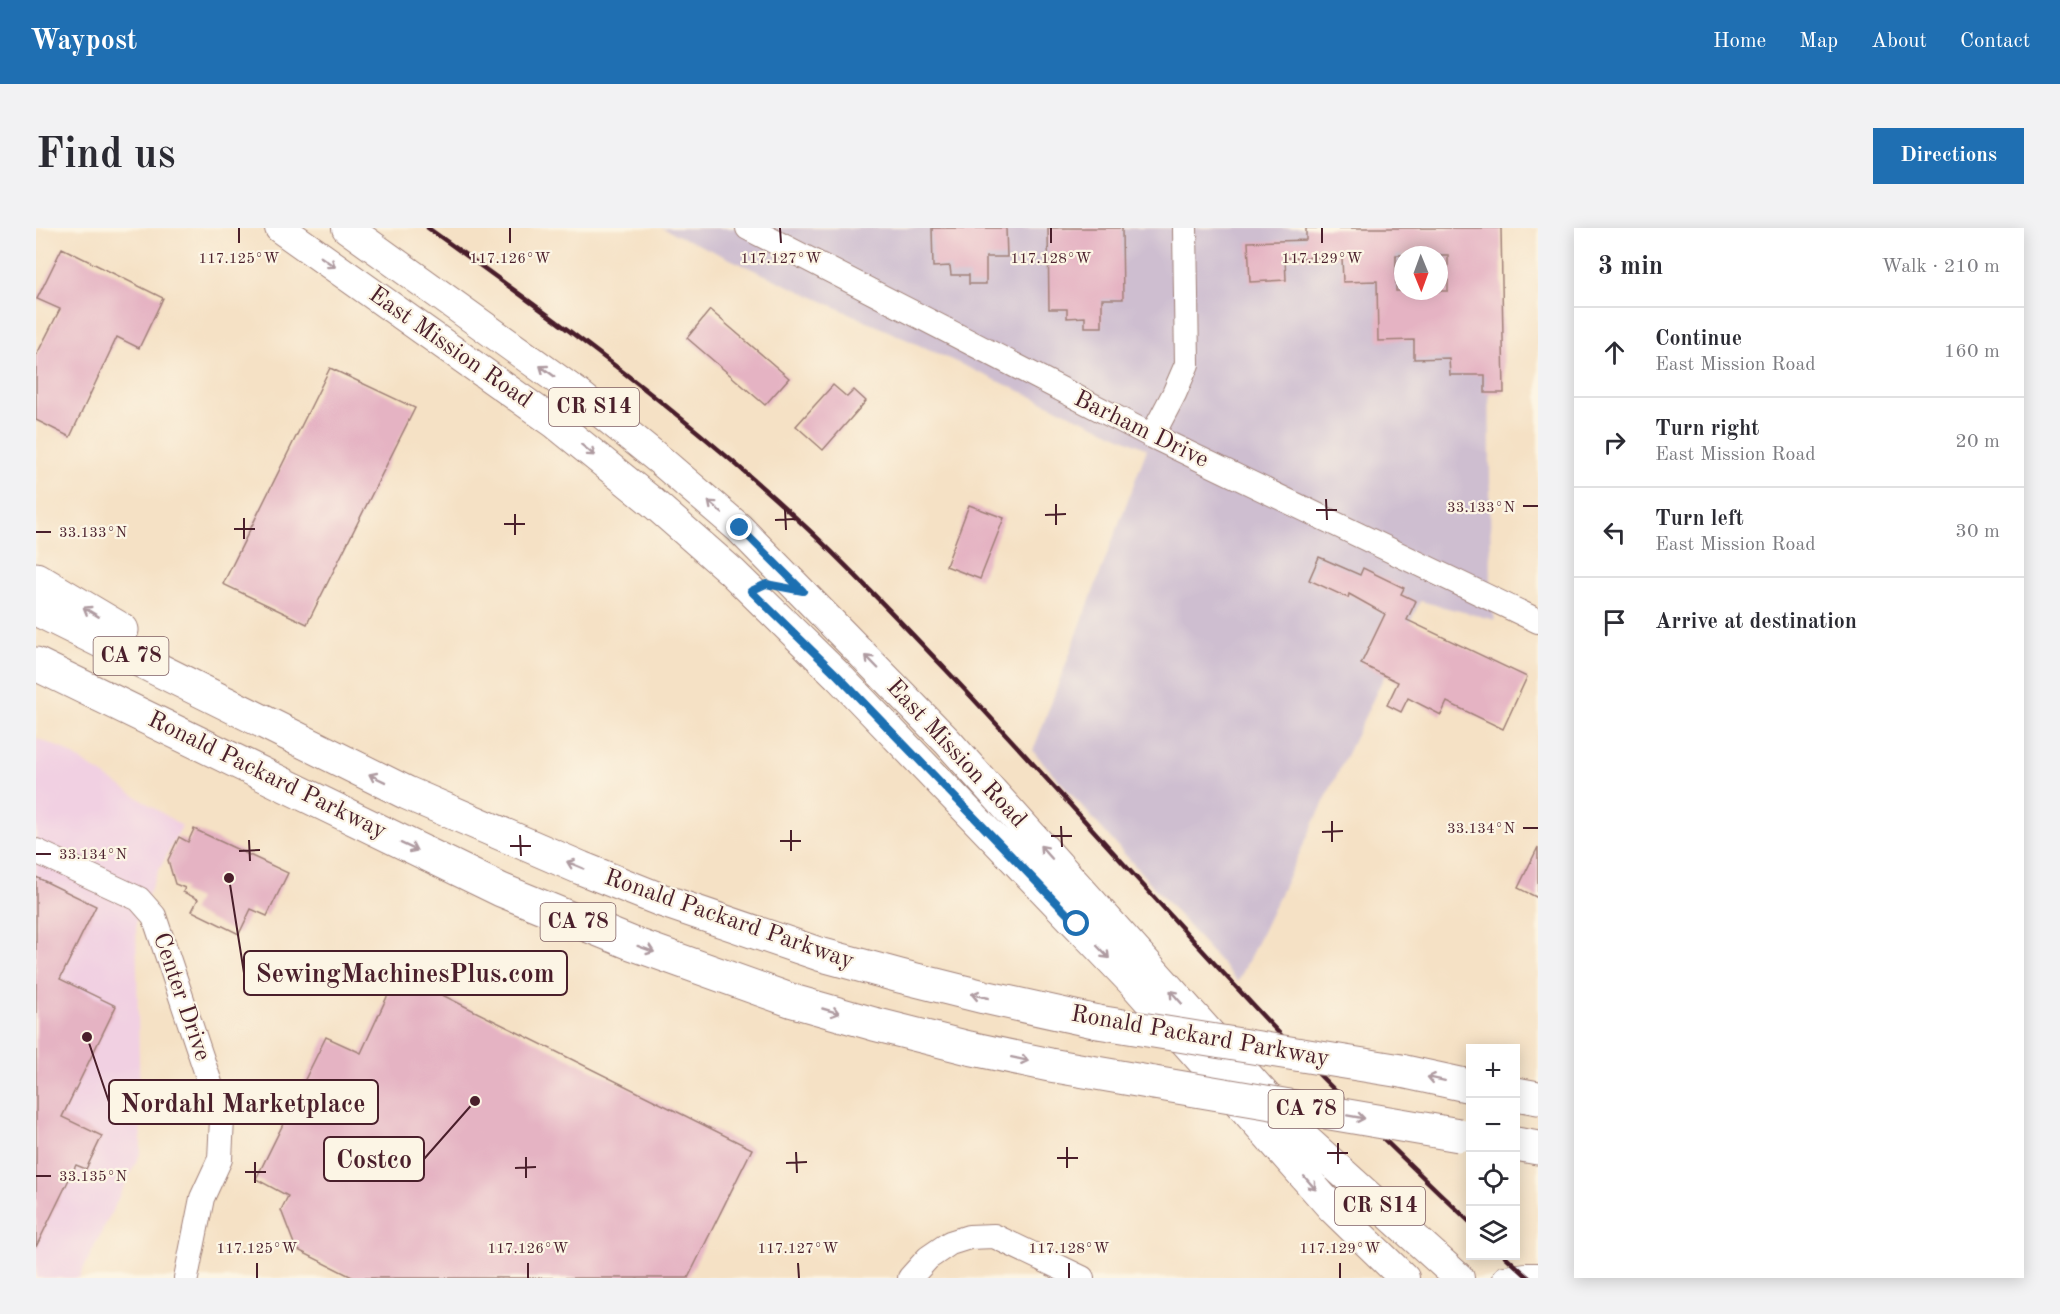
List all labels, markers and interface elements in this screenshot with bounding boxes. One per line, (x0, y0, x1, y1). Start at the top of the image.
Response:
text: Waypost (30, 28, 137, 56)
text: Home (1713, 31, 1766, 52)
text: Map (1799, 31, 1838, 52)
text: About (1871, 31, 1927, 52)
text: Contact (1960, 31, 2030, 52)
button: Directions (1873, 128, 2024, 184)
text: Find us (36, 135, 175, 177)
north arrow (1394, 246, 1448, 300)
text: 117.125°W (198, 252, 280, 267)
text: 117.126°W (469, 252, 551, 267)
text: 117.127°W (740, 252, 822, 267)
text: 117.128°W (1010, 252, 1092, 267)
text: 117.129°W (1281, 252, 1363, 267)
text: 3 min (1598, 254, 1663, 280)
one-way arrow (319, 256, 336, 268)
text: Walk · 210 m (1881, 257, 2000, 277)
street label: East Mission Road (364, 283, 536, 413)
text: Continue (1655, 328, 1742, 350)
icon: ahead (1598, 336, 1631, 369)
text: 160 m (1944, 342, 2000, 362)
text: East Mission Road (1655, 355, 1816, 375)
one-way arrow (540, 365, 556, 378)
street label: Barham Drive (1070, 387, 1212, 473)
road number: CR S14 (549, 388, 639, 426)
text: Turn right (1655, 418, 1759, 440)
icon: right (1598, 426, 1631, 459)
text: 20 m (1955, 432, 2000, 452)
one-way arrow (580, 443, 596, 456)
text: East Mission Road (1655, 445, 1816, 465)
one-way arrow (708, 500, 723, 514)
text: 33.133°N (1447, 501, 1515, 516)
text: Turn left (1655, 508, 1744, 530)
route end (726, 514, 752, 540)
icon: left (1598, 516, 1631, 549)
text: 30 m (1955, 522, 2000, 542)
text: 33.133°N (59, 526, 127, 541)
text: East Mission Road (1655, 535, 1816, 555)
one-way arrow (83, 605, 100, 617)
icon: arrive (1598, 606, 1631, 639)
text: Arrive at destination (1655, 611, 1857, 633)
road number: CA 78 (94, 637, 168, 675)
one-way arrow (864, 655, 879, 670)
street label: East Mission Road (881, 675, 1031, 833)
street label: Ronald Packard Parkway (144, 708, 390, 844)
one-way arrow (368, 772, 386, 784)
text: 33.134°N (1447, 822, 1515, 837)
one-way arrow (400, 841, 418, 853)
one-way arrow (1039, 845, 1053, 860)
text: 33.134°N (59, 848, 127, 863)
one-way arrow (566, 859, 584, 871)
street label: Ronald Packard Parkway (601, 866, 857, 974)
road number: CA 78 (540, 903, 616, 941)
route start (1063, 910, 1089, 936)
street label: Center Drive (148, 930, 214, 1064)
one-way arrow (636, 944, 655, 955)
one-way arrow (1096, 944, 1110, 959)
callout: SewingMachinesPlus.com (244, 951, 567, 995)
text: SewingMachinesPlus.com (256, 962, 554, 988)
one-way arrow (970, 990, 989, 1002)
one-way arrow (1169, 990, 1183, 1005)
street label: Ronald Packard Parkway (1069, 1002, 1331, 1072)
one-way arrow (821, 1006, 840, 1017)
map controls (1466, 1044, 1520, 1260)
button: + (1466, 1044, 1520, 1098)
one-way arrow (1010, 1053, 1029, 1065)
one-way arrow (1427, 1073, 1446, 1084)
callout: Nordahl Marketplace (109, 1080, 378, 1124)
road number: CA 78 (1268, 1090, 1344, 1128)
text: Nordahl Marketplace (120, 1092, 366, 1118)
button: − (1466, 1098, 1520, 1152)
one-way arrow (1346, 1112, 1366, 1123)
callout: Costco (324, 1137, 424, 1181)
text: Costco (336, 1148, 412, 1174)
button: locate (1466, 1152, 1520, 1206)
text: 33.135°N (59, 1170, 127, 1185)
one-way arrow (1303, 1175, 1317, 1190)
road number: CR S14 (1335, 1187, 1425, 1225)
button: layers (1466, 1206, 1520, 1260)
text: 117.125°W (216, 1242, 298, 1257)
text: 117.126°W (487, 1242, 569, 1257)
text: 117.127°W (757, 1242, 839, 1257)
text: 117.128°W (1028, 1242, 1110, 1257)
text: 117.129°W (1299, 1242, 1381, 1257)

